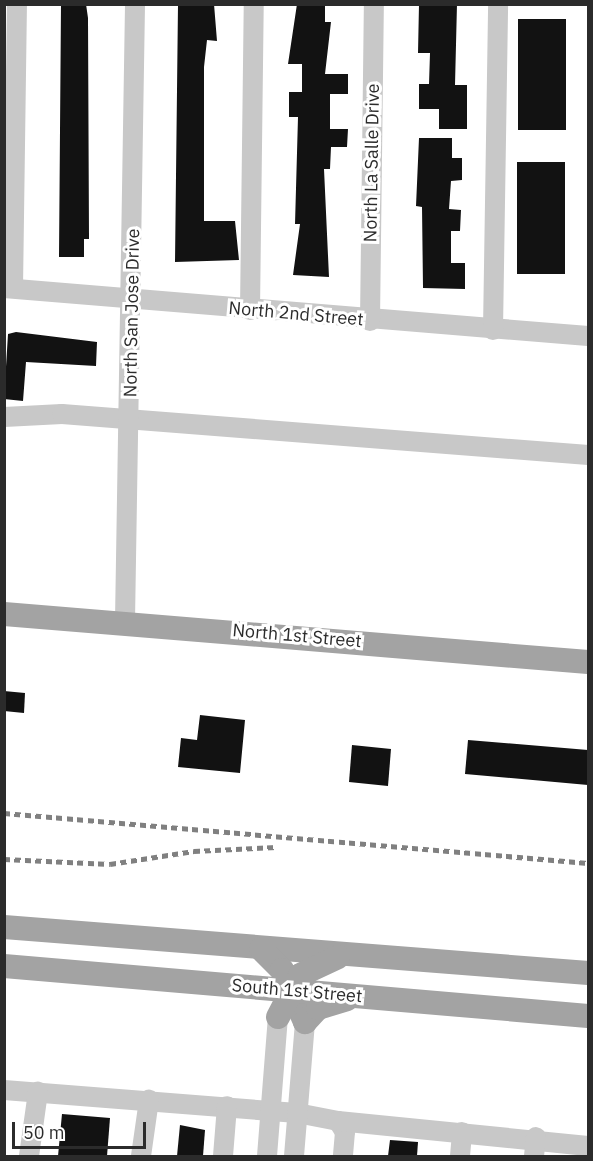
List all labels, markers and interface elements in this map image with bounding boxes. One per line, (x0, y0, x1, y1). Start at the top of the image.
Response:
street label: North La Salle Drive (360, 83, 384, 243)
street label: North San Jose Drive (120, 228, 144, 398)
street label: North 2nd Street (228, 297, 364, 331)
street label: North 1st Street (231, 620, 363, 652)
street label: South 1st Street (231, 975, 363, 1007)
scale bar (15, 1110, 148, 1148)
text: 50 m (23, 1121, 65, 1144)

